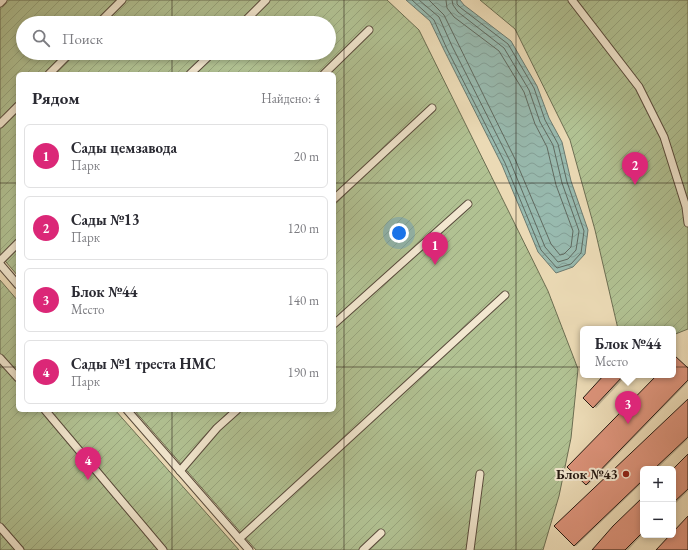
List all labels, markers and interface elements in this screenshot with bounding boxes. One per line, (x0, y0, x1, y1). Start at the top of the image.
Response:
search box (16, 16, 336, 60)
icon: search (30, 27, 52, 49)
text: Поиск (62, 29, 103, 48)
text: Рядом (32, 87, 80, 109)
text: Найдено: 4 (261, 90, 320, 107)
text: Сады цемзавода (71, 138, 177, 157)
text: 1 (43, 148, 49, 165)
text: 20 m (294, 148, 319, 165)
pin: 2 (622, 152, 648, 185)
text: Парк (71, 157, 100, 174)
text: Сады №13 (71, 210, 140, 229)
text: 2 (43, 220, 49, 237)
text: 120 m (288, 220, 319, 237)
your location (389, 223, 409, 243)
text: Парк (71, 229, 100, 246)
pin: 1 (422, 232, 448, 265)
text: Блок №44 (71, 282, 138, 301)
text: 3 (43, 292, 49, 309)
text: 140 m (288, 292, 319, 309)
text: Место (71, 301, 104, 318)
popup (580, 326, 676, 378)
text: Блок №44 (595, 334, 661, 353)
text: Место (595, 353, 628, 370)
text: Сады №1 треста НМС (71, 354, 216, 373)
text: 4 (43, 364, 49, 381)
text: 190 m (288, 364, 319, 381)
text: Парк (71, 373, 100, 390)
pin: 3 (615, 391, 641, 424)
pin: 4 (75, 447, 101, 480)
place label: Блок №43 (556, 465, 618, 483)
map controls (640, 466, 676, 538)
button: + (640, 466, 676, 502)
marker: Блок №43 (621, 469, 631, 479)
button: − (640, 502, 676, 538)

